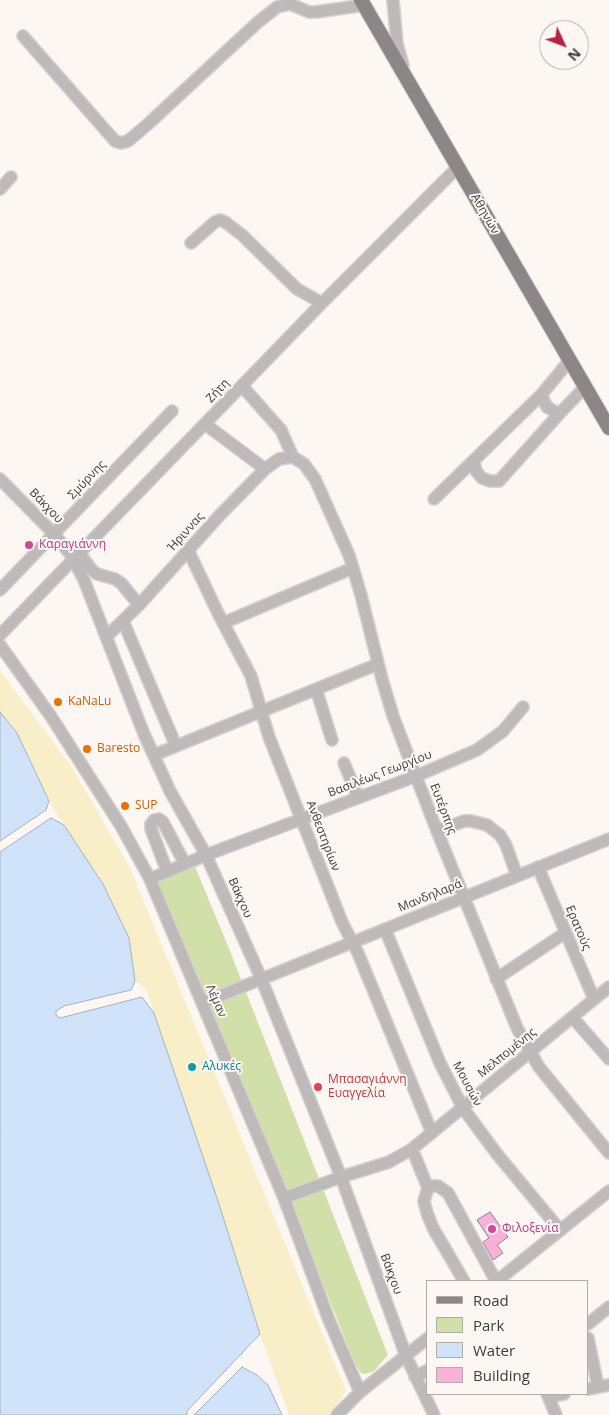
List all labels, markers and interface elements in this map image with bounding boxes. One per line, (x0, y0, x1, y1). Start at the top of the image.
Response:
north arrow (539, 20, 589, 70)
text: N (564, 44, 585, 66)
street label: Αθηνών (468, 191, 502, 237)
street label: Ζήτη (203, 376, 233, 406)
street label: Σμύρνης (65, 458, 109, 502)
street label: Βάκχου (26, 486, 66, 526)
street label: Ήριννας (165, 510, 207, 554)
place label: Καραγιάννη (39, 538, 106, 552)
marker: Καραγιάννη (23, 539, 35, 551)
place label: KaNaLu (68, 695, 111, 709)
marker: KaNaLu (52, 696, 64, 708)
place label: Baresto (97, 742, 140, 756)
marker: Baresto (81, 743, 93, 755)
street label: Βασιλέως Γεωργίου (326, 748, 434, 800)
street label: Ευτέρπης (427, 781, 459, 837)
place label: SUP (135, 799, 158, 813)
street label: Ανθεστηρίων (303, 799, 343, 873)
marker: SUP (119, 800, 131, 812)
street label: Βάκχου (225, 876, 255, 920)
street label: Μανδηλαρά (396, 877, 464, 915)
street label: Ερατούς (562, 903, 594, 953)
street label: Λέμαν (202, 982, 230, 1020)
street label: Μελπομένης (475, 1025, 539, 1081)
street label: Μουσών (449, 1059, 485, 1109)
place label: Αλυκές (202, 1060, 241, 1074)
marker: Αλυκές (186, 1061, 198, 1073)
place label: Μπασαγιάννη Ευαγγελία (328, 1073, 406, 1101)
marker: Μπασαγιάννη Ευαγγελία (312, 1081, 324, 1093)
place label: Φιλοξενία (502, 1222, 559, 1236)
marker: Φιλοξενία (486, 1223, 498, 1235)
street label: Βάκχου (377, 1252, 405, 1296)
legend (426, 1280, 589, 1395)
text: Road (473, 1290, 509, 1310)
text: Park (473, 1315, 504, 1335)
text: Water (473, 1340, 515, 1360)
text: Building (473, 1365, 530, 1385)

